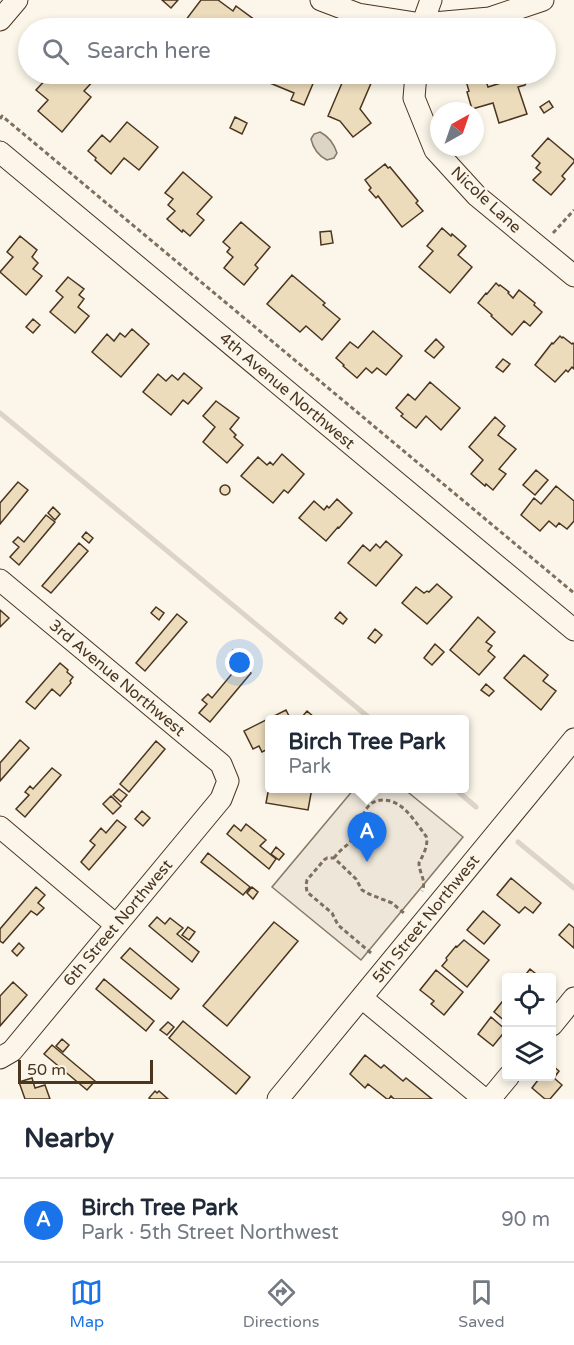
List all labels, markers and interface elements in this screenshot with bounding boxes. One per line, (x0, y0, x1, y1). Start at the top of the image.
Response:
search box (18, 18, 556, 84)
icon: search (39, 35, 72, 68)
text: Search here (87, 38, 211, 64)
north arrow (430, 102, 484, 156)
street label: Nicole Lane (447, 162, 525, 238)
street label: 4th Avenue Northwest (215, 328, 359, 454)
street label: 3rd Avenue Northwest (45, 615, 189, 741)
your location (225, 648, 254, 677)
popup (265, 715, 469, 793)
text: Birch Tree Park (288, 729, 446, 755)
text: Park (288, 755, 331, 779)
pin: A (348, 812, 386, 862)
street label: 5th Street Northwest (368, 851, 484, 987)
street label: 6th Street Northwest (59, 855, 177, 991)
map controls (502, 973, 556, 1081)
button: locate (502, 973, 556, 1027)
button: layers (502, 1027, 556, 1081)
scale bar (18, 1057, 153, 1084)
text: 50 m (27, 1060, 66, 1080)
text: Nearby (24, 1123, 114, 1154)
text: Birch Tree Park (81, 1195, 238, 1221)
text: A (36, 1208, 51, 1232)
text: 90 m (501, 1208, 550, 1232)
text: Park · 5th Street Northwest (81, 1221, 339, 1245)
tab: Map (69, 1276, 104, 1332)
tab: Directions (243, 1276, 319, 1332)
tab: Saved (458, 1276, 505, 1332)

